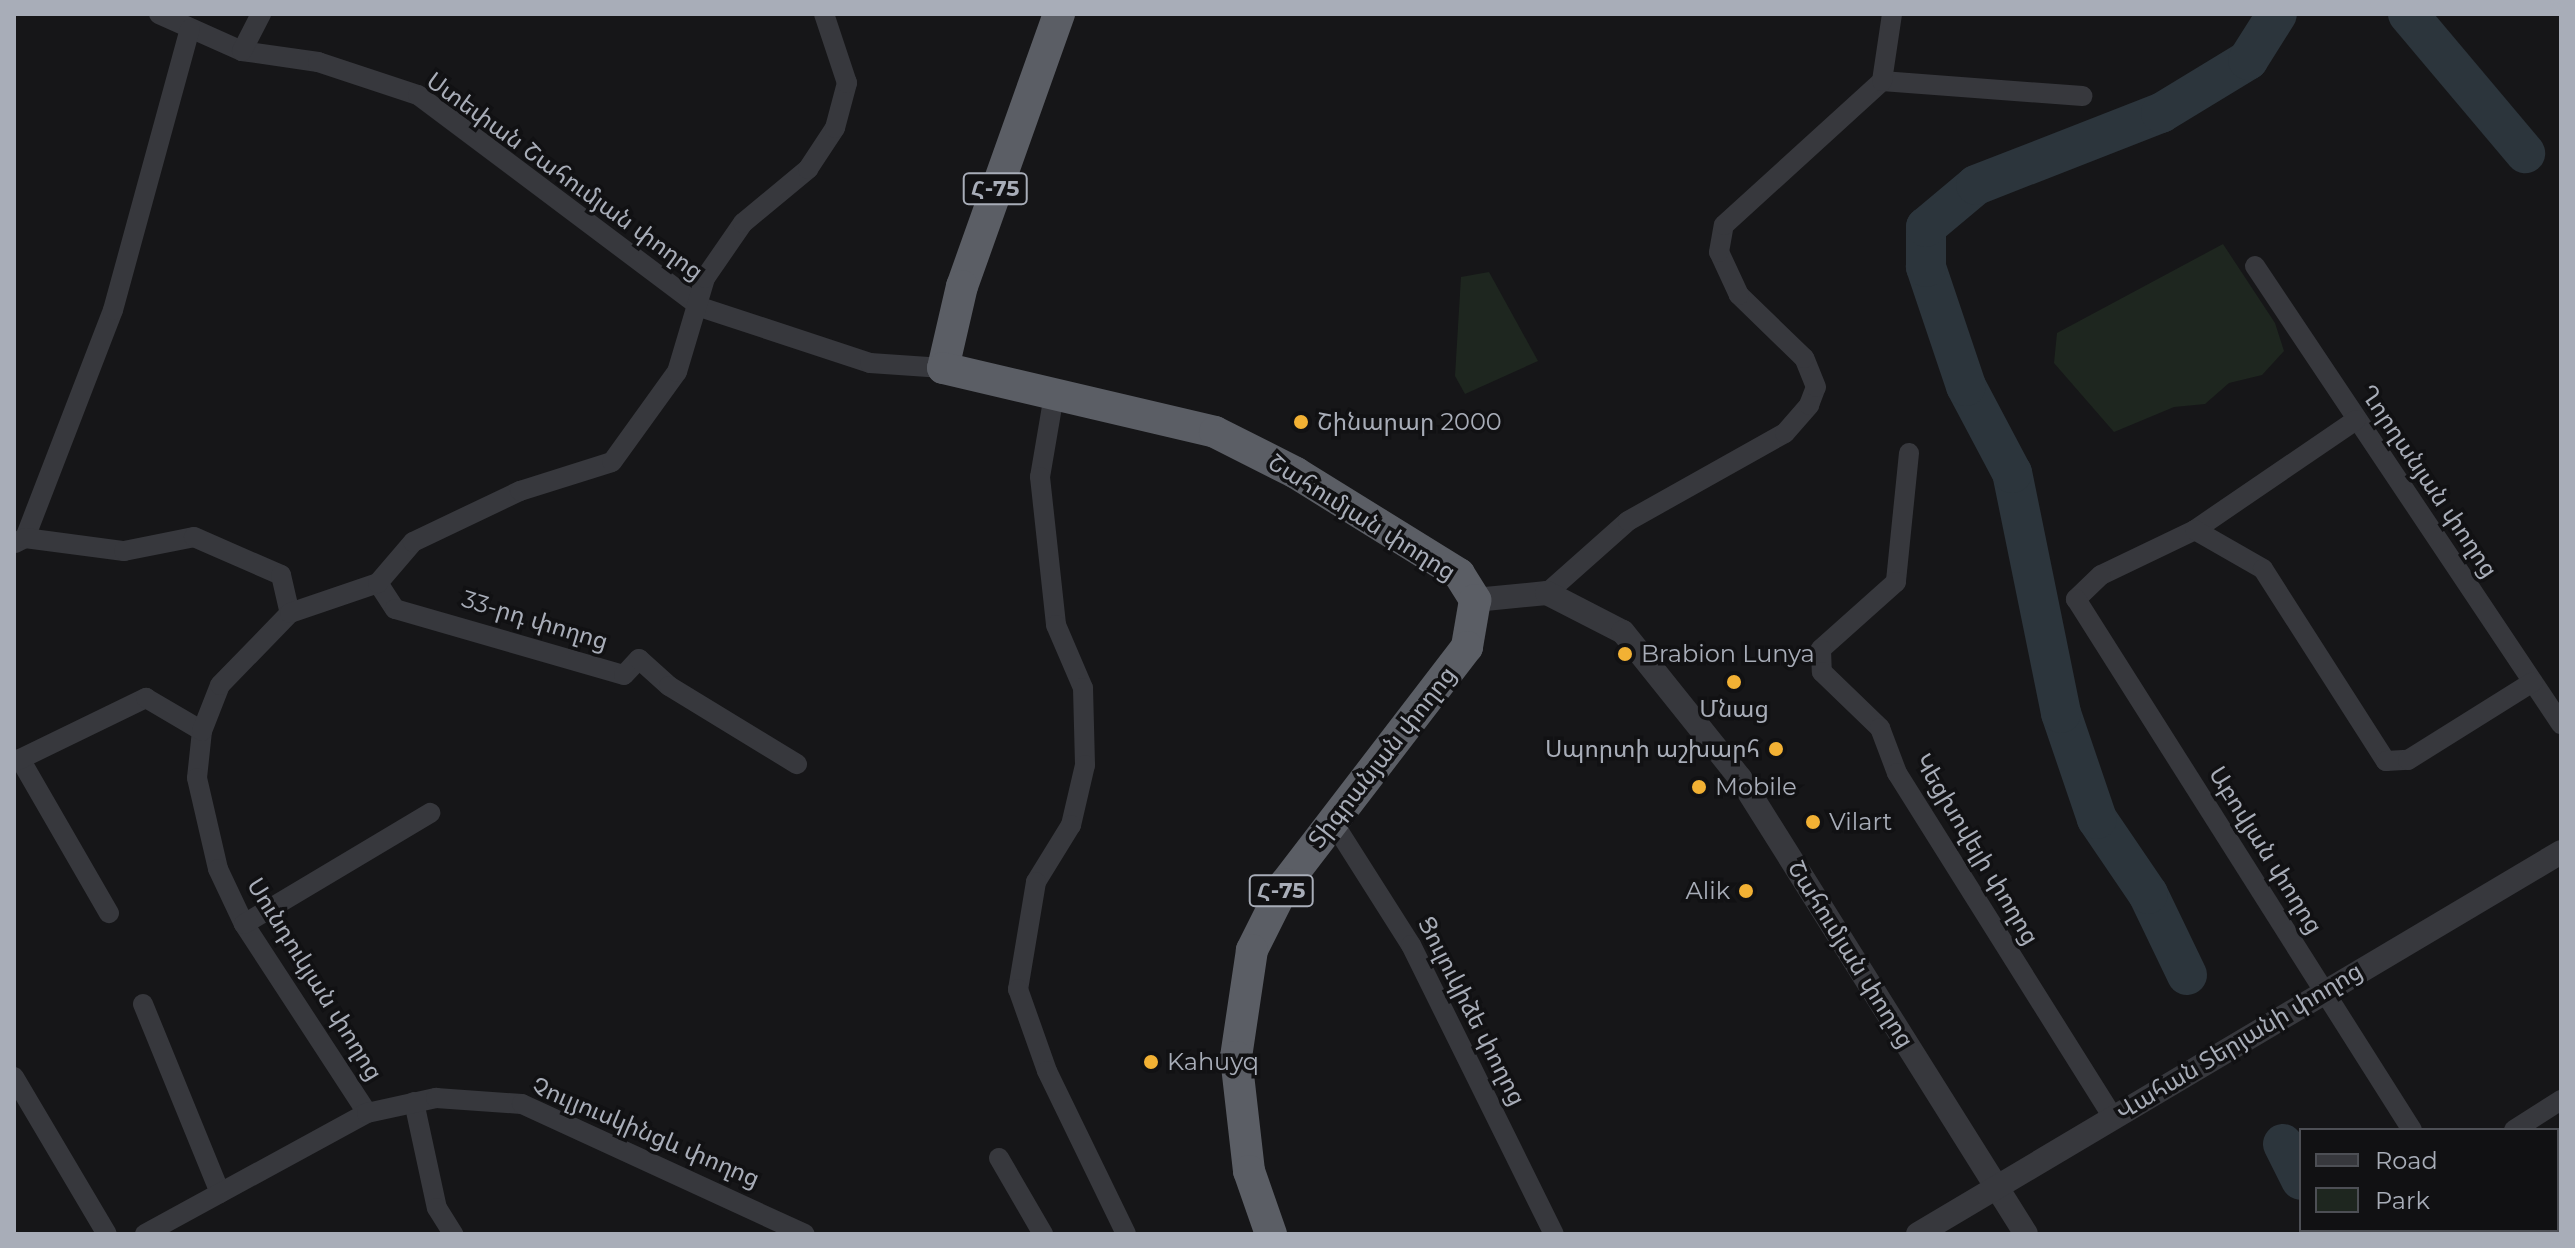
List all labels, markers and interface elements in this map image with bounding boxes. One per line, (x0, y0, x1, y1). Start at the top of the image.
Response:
street label: Ստեփան Շահումյան փողոց (421, 66, 709, 286)
road number: Հ-75 (961, 171, 1029, 207)
street label: Ղորղանյան փողոց (2354, 379, 2504, 583)
place label: Շինարար 2000 (1317, 408, 1502, 436)
marker: Շինարար 2000 (1292, 413, 1310, 431)
street label: Շահումյան փողոց (1263, 448, 1461, 586)
street label: 33-րդ փողոց (458, 584, 612, 656)
place label: Brabion Lunya (1641, 640, 1815, 668)
marker: Brabion Lunya (1616, 645, 1634, 663)
street label: Տիգրանյան փողոց (1302, 661, 1462, 853)
marker: Մնաց (1725, 673, 1743, 691)
place label: Մնաց (1699, 695, 1769, 723)
place label: Սպորտի աշխարհ (1545, 735, 1760, 763)
marker: Սպորտի աշխարհ (1767, 740, 1785, 758)
street label: Կեցխովելի փողոց (1909, 748, 2045, 950)
street label: Աբովյան փողոց (2203, 761, 2329, 939)
place label: Mobile (1715, 773, 1797, 801)
marker: Mobile (1690, 778, 1708, 796)
place label: Vilart (1829, 808, 1892, 836)
marker: Vilart (1804, 813, 1822, 831)
street label: Շահումյան փողոց (1782, 855, 1920, 1053)
street label: Սունդուկյան փողոց (241, 872, 389, 1086)
road number: Հ-75 (1247, 873, 1315, 909)
place label: Alik (1686, 877, 1730, 905)
marker: Alik (1737, 882, 1755, 900)
street label: Ցուլուկիձե փողոց (1412, 912, 1532, 1110)
street label: Վահան Տերյանի փողոց (2111, 956, 2367, 1126)
place label: Kahuyq (1167, 1048, 1259, 1076)
marker: Kahuyq (1142, 1053, 1160, 1071)
street label: Չուլյուսկինցև փողոց (528, 1071, 764, 1193)
legend (2299, 1128, 2559, 1232)
text: Road (2375, 1146, 2438, 1175)
text: Park (2375, 1186, 2430, 1215)

